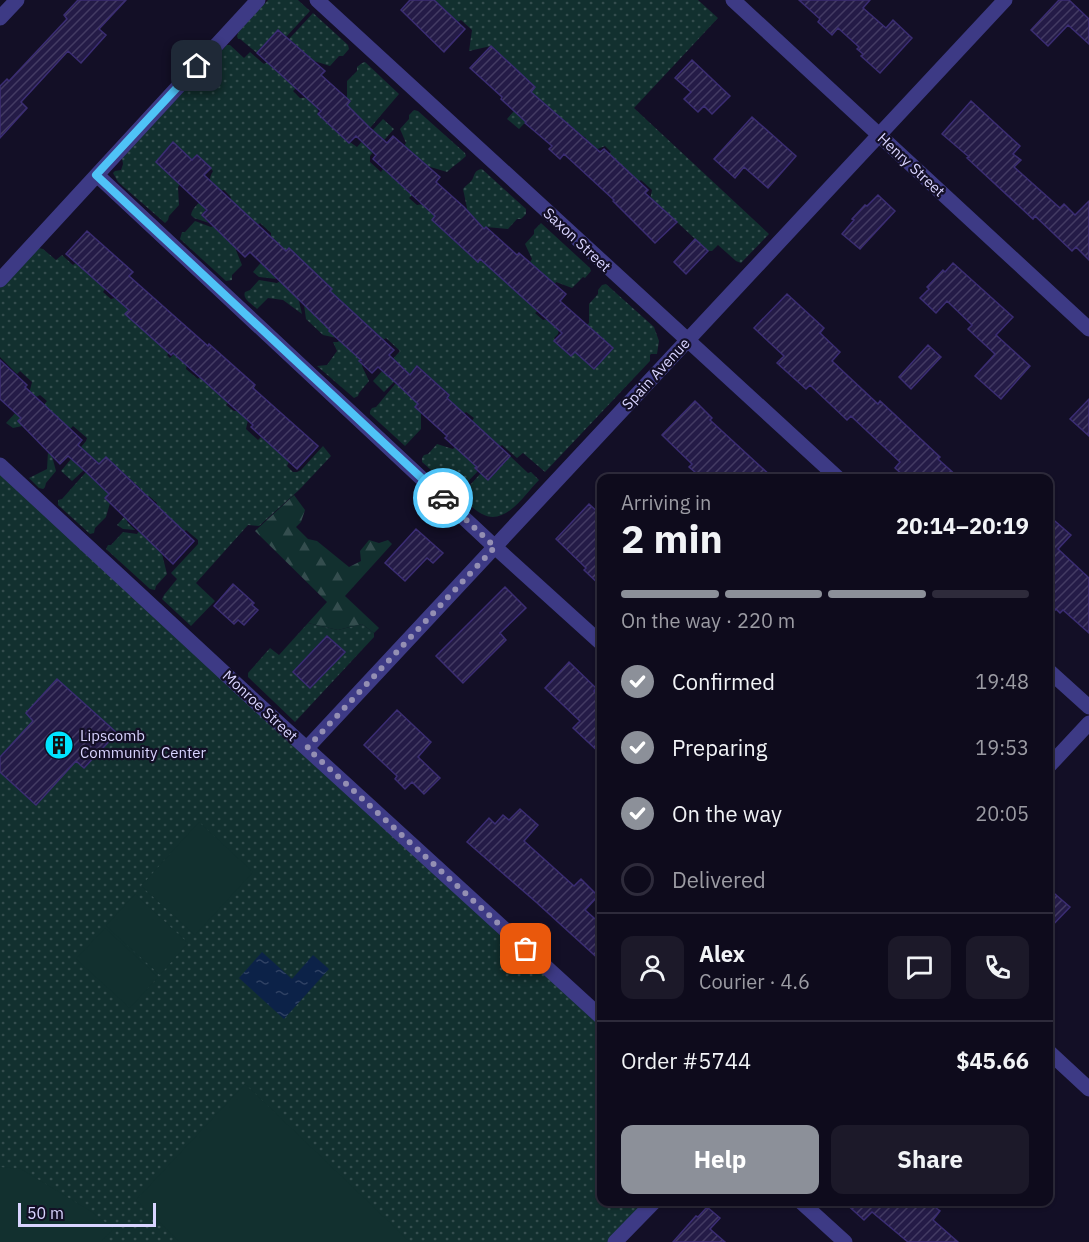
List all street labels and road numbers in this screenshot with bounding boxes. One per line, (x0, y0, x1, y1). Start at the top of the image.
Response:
street label: Henry Street (874, 129, 949, 201)
street label: Saxon Street (539, 203, 615, 276)
street label: Spain Avenue (618, 334, 694, 414)
street label: Monroe Street (219, 666, 302, 745)

